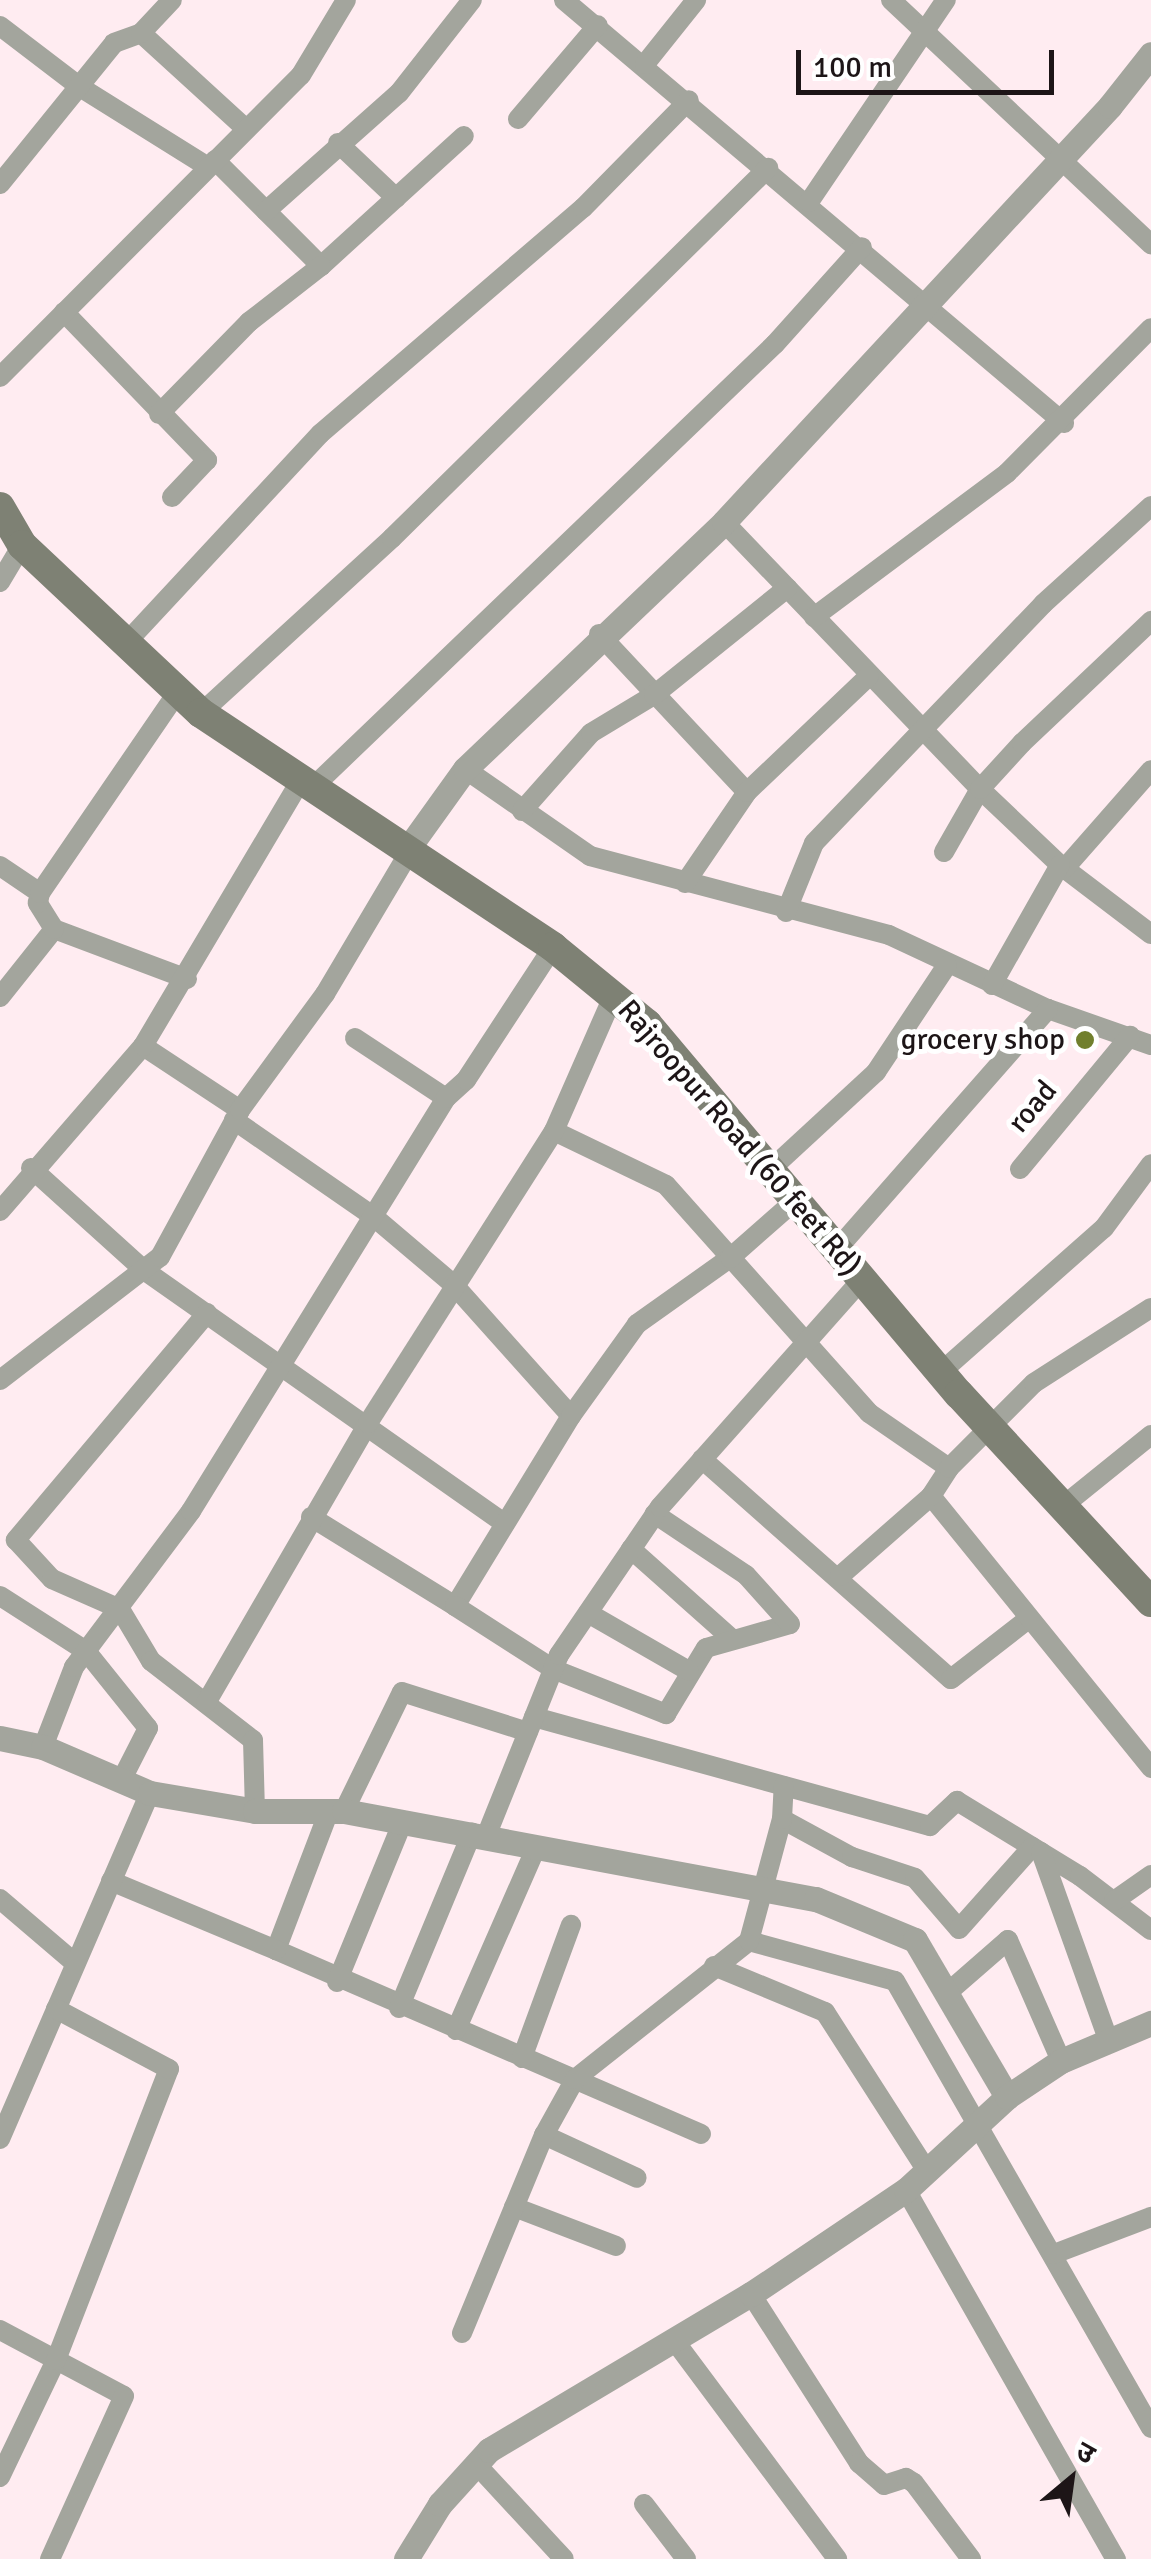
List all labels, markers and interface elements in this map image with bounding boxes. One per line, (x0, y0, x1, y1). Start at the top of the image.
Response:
scale bar (801, 30, 1058, 92)
text: 100 m (813, 49, 892, 86)
street label: Rajroopur Road (60 feet Rd) (610, 993, 868, 1283)
place label: grocery shop (901, 1022, 1065, 1058)
marker: grocery shop (1074, 1029, 1096, 1051)
street label: road (1001, 1074, 1065, 1140)
north arrow (1021, 2429, 1121, 2529)
text: उ (1070, 2434, 1101, 2472)

